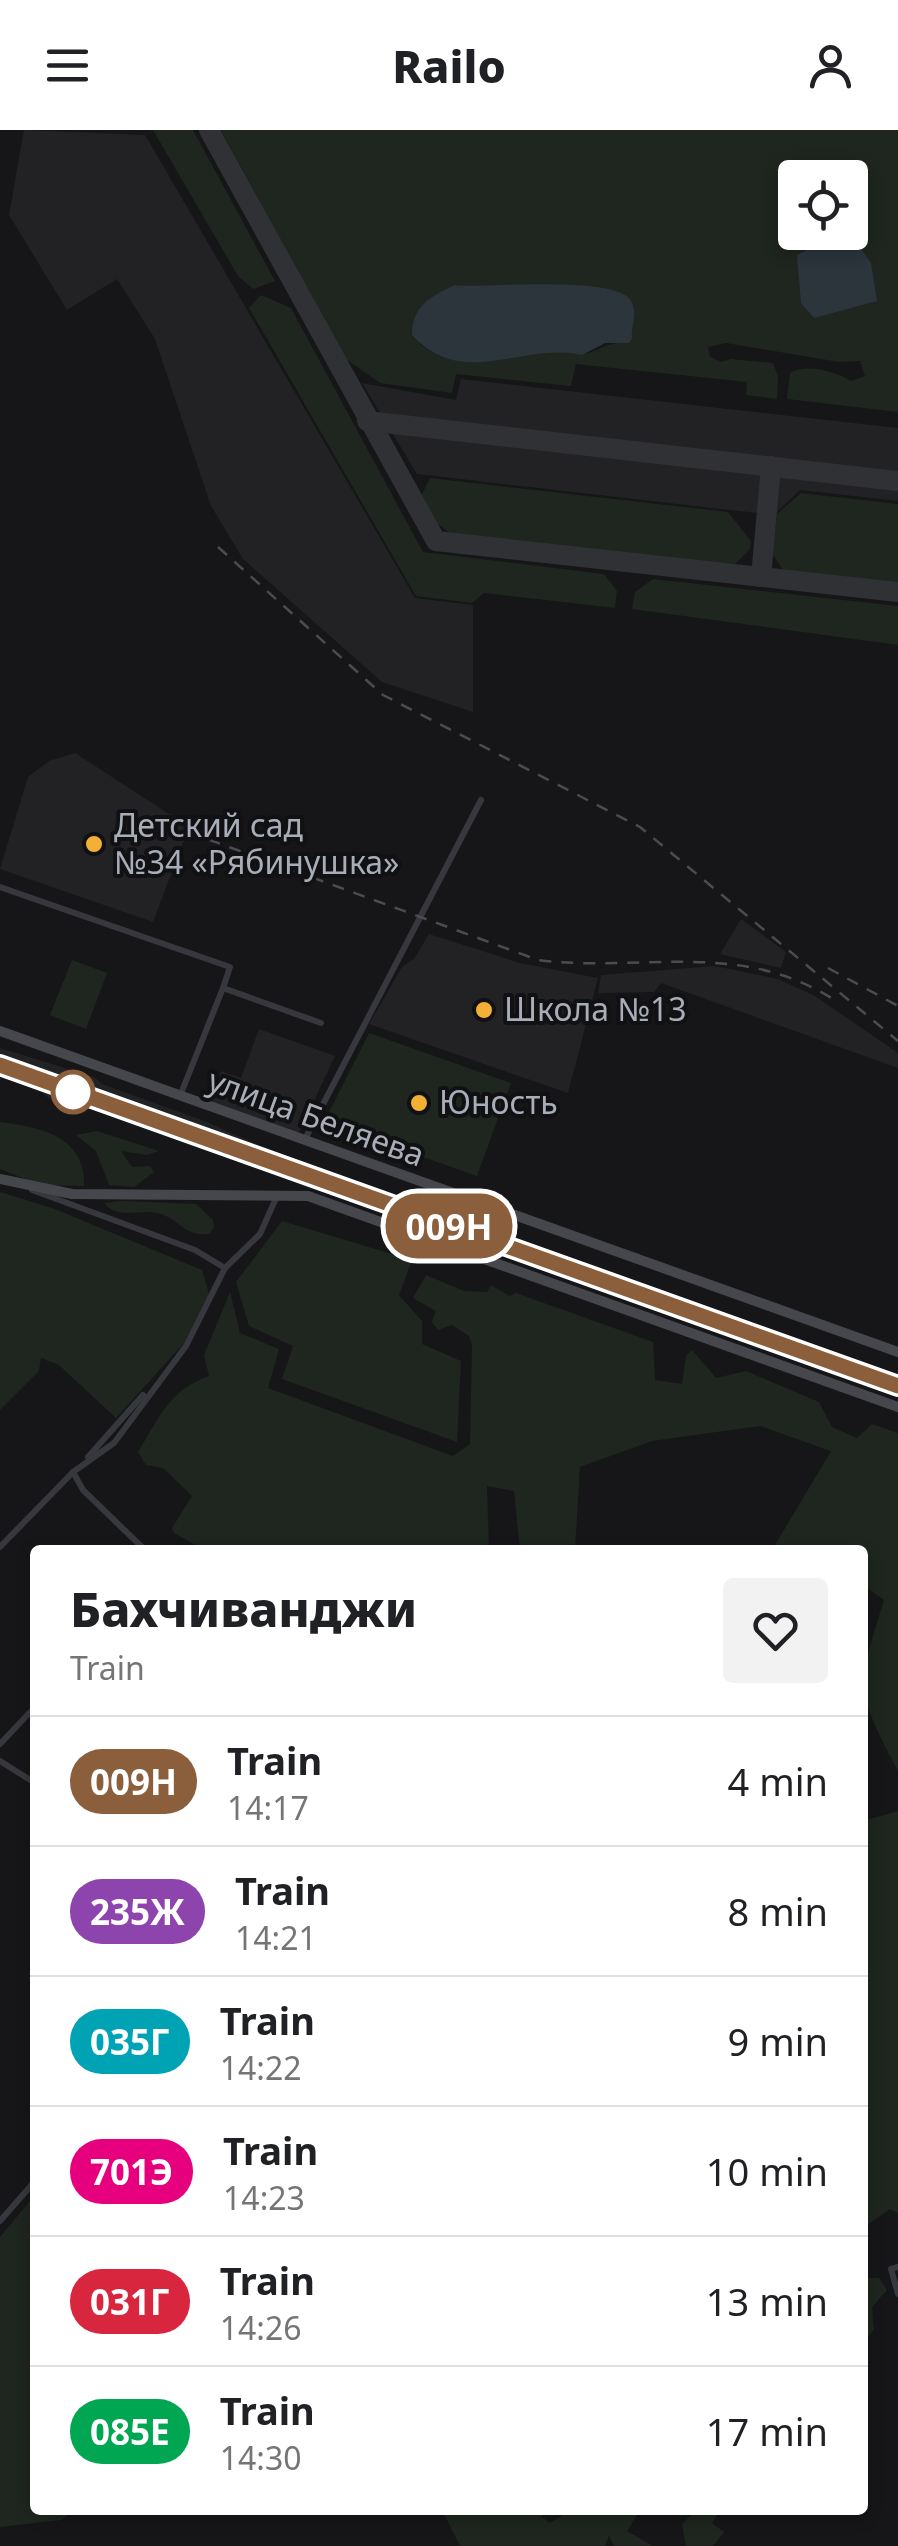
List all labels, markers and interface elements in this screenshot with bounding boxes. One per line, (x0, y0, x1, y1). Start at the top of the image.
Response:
text: Railo (392, 35, 506, 96)
icon: menu (40, 38, 95, 93)
icon: person (803, 38, 858, 93)
map controls (778, 160, 868, 250)
button: locate (778, 160, 868, 250)
place label: Детский сад №34 «Рябинушка» (114, 803, 399, 883)
marker: Детский сад №34 «Рябинушка» (83, 833, 105, 855)
place label: Школа №13 (504, 987, 687, 1030)
marker: Школа №13 (473, 999, 495, 1021)
street label: улица Беляева (202, 1058, 431, 1176)
unlabelled marker (52, 1071, 94, 1113)
place label: Юность (439, 1080, 558, 1123)
marker: Юность (408, 1092, 430, 1114)
line badge: 009Н (379, 1194, 519, 1258)
text: 009Н (405, 1203, 493, 1250)
text: Бахчиванджи (70, 1576, 417, 1641)
button: heart (723, 1578, 828, 1683)
text: Train (70, 1646, 145, 1689)
text: Train (227, 1734, 322, 1786)
text: 4 min (728, 1755, 828, 1807)
text: 009Н (90, 1758, 177, 1805)
text: 14:17 (227, 1786, 309, 1829)
text: Train (235, 1864, 330, 1916)
text: 8 min (728, 1885, 828, 1937)
text: 235Ж (90, 1888, 185, 1935)
text: 14:21 (235, 1916, 317, 1959)
text: Train (220, 1994, 315, 2046)
text: 9 min (728, 2015, 828, 2067)
text: 035Г (90, 2018, 170, 2065)
text: 14:22 (220, 2046, 302, 2089)
text: Train (223, 2124, 318, 2176)
text: 10 min (706, 2145, 828, 2197)
text: 701Э (90, 2148, 173, 2195)
text: 14:23 (223, 2176, 305, 2219)
text: Train (220, 2254, 315, 2306)
text: 13 min (706, 2275, 828, 2327)
text: 031Г (90, 2278, 170, 2325)
text: 14:26 (220, 2306, 302, 2349)
text: Train (220, 2384, 315, 2436)
text: 17 min (706, 2405, 828, 2457)
text: 085Е (90, 2408, 170, 2455)
text: 14:30 (220, 2436, 302, 2479)

